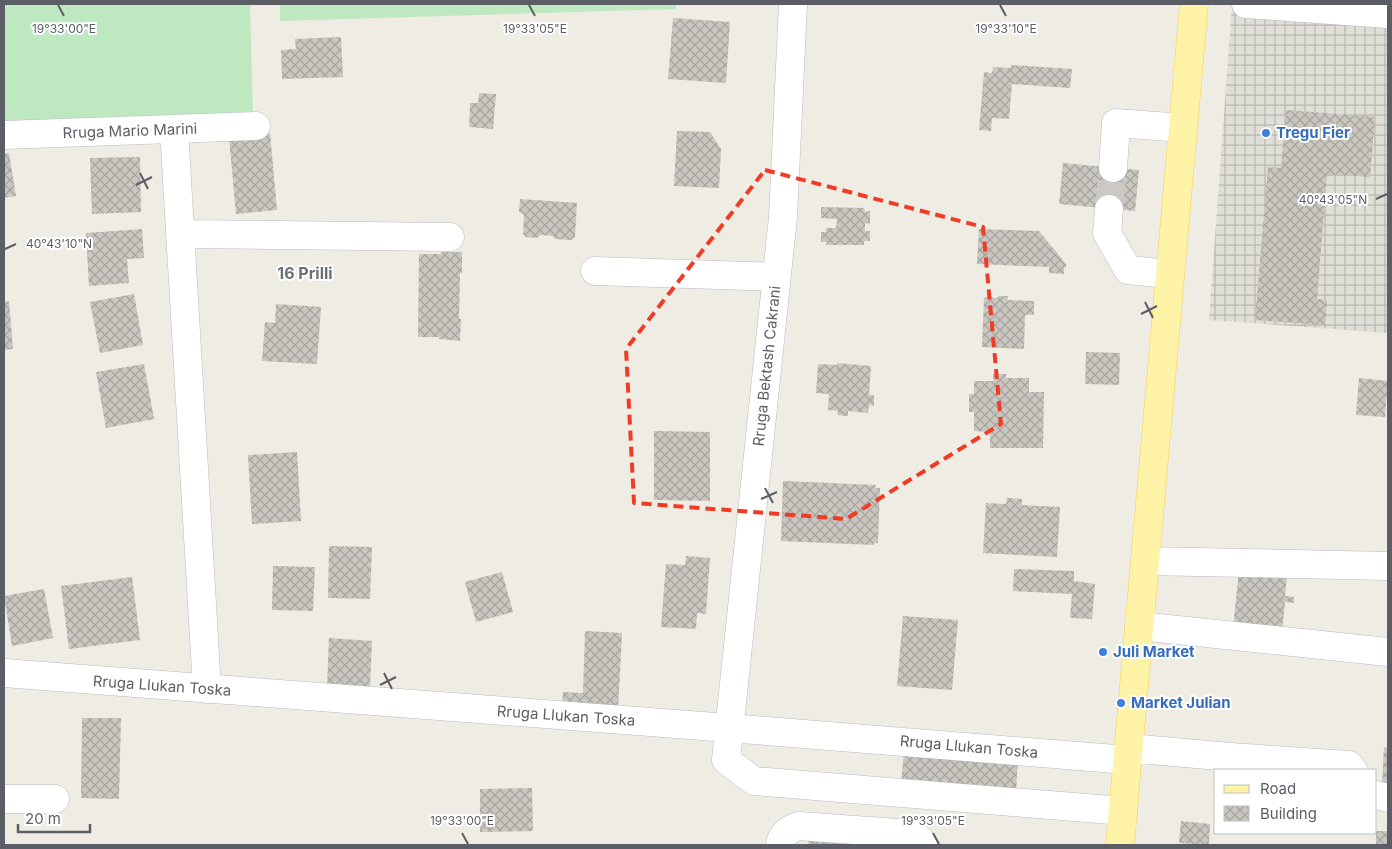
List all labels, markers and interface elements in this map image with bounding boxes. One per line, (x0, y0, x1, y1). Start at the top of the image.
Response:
text: 19°33'00"E (32, 21, 96, 36)
text: 19°33'05"E (503, 21, 567, 36)
text: 19°33'10"E (975, 21, 1037, 36)
street label: Rruga Mario Marini (62, 119, 198, 142)
place label: Tregu Fier (1276, 123, 1350, 142)
marker: Tregu Fier (1260, 127, 1272, 139)
text: 40°43'05"N (1299, 192, 1367, 207)
text: 40°43'10"N (26, 236, 92, 251)
district label: 16 Prilli (277, 263, 333, 283)
street label: Rruga Bektash Cakrani (749, 285, 784, 447)
place label: Juli Market (1113, 642, 1195, 661)
marker: Juli Market (1097, 646, 1109, 658)
street label: Rruga Llukan Toska (92, 671, 232, 700)
place label: Market Julian (1131, 693, 1231, 712)
marker: Market Julian (1115, 697, 1127, 709)
street label: Rruga Llukan Toska (496, 701, 636, 730)
street label: Rruga Llukan Toska (899, 731, 1039, 762)
legend (1214, 769, 1377, 834)
text: Road (1260, 779, 1296, 798)
scale bar (18, 802, 90, 834)
text: Building (1260, 804, 1317, 823)
text: 20 m (25, 809, 61, 828)
text: 19°33'00"E (430, 813, 494, 828)
text: 19°33'05"E (901, 813, 965, 828)

